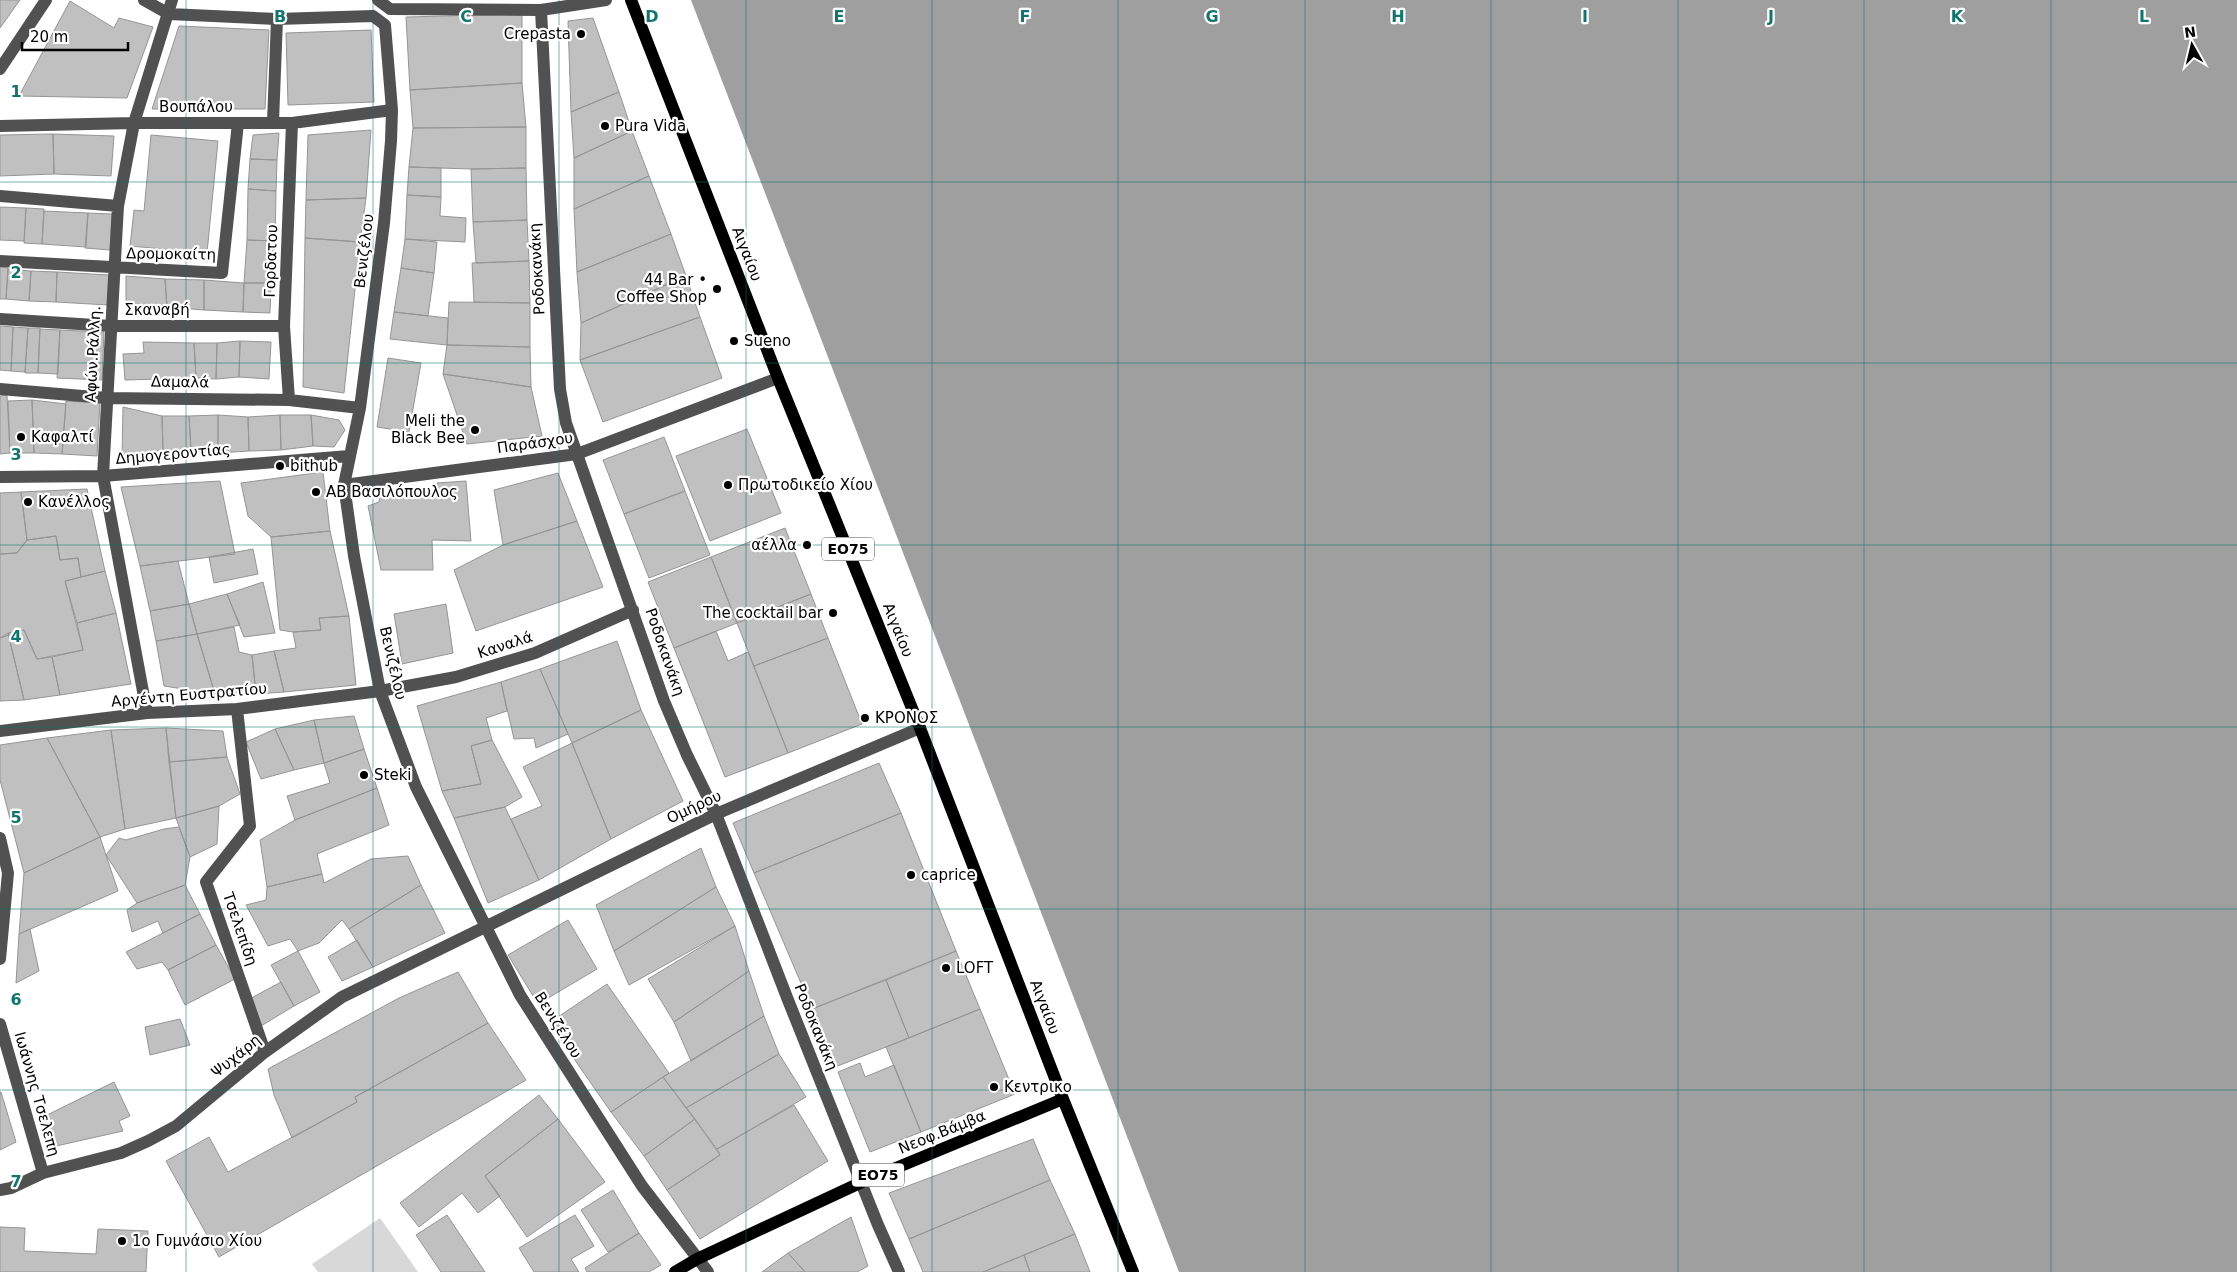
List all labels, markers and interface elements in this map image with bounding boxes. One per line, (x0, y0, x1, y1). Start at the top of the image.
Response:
text: B (274, 7, 286, 26)
text: C (460, 7, 472, 26)
text: D (645, 7, 659, 26)
text: E (834, 7, 844, 26)
text: F (1020, 7, 1030, 26)
text: G (1205, 7, 1219, 26)
text: H (1391, 7, 1405, 26)
text: I (1582, 7, 1588, 26)
text: J (1767, 7, 1774, 26)
text: K (1951, 7, 1964, 26)
text: L (2139, 7, 2149, 26)
scale bar (22, 20, 129, 52)
north arrow (2167, 20, 2217, 70)
text: N (2183, 23, 2197, 41)
place label: Crepasta (504, 25, 571, 43)
text: 20 m (30, 28, 68, 46)
marker: Crepasta (575, 28, 587, 40)
text: 1 (10, 82, 22, 101)
street label: Βουπάλου (159, 98, 233, 116)
place label: Pura Vida (615, 117, 686, 135)
marker: Pura Vida (599, 120, 611, 132)
street label: Βενιζέλου (351, 213, 377, 289)
street label: Ροδοκανάκη (526, 223, 548, 315)
street label: Γορδατου (261, 224, 281, 298)
street label: Αιγαίου (728, 224, 766, 284)
street label: Δρομοκαίτη (126, 244, 216, 264)
text: 2 (10, 263, 22, 282)
place label: 44 Bar • Coffee Shop (616, 271, 707, 306)
marker: 44 Bar • Coffee Shop (711, 283, 723, 295)
street label: Σκαναβή (124, 301, 190, 319)
street label: Αφών.Ράλλη. (81, 305, 105, 403)
place label: Sueno (744, 332, 791, 350)
marker: Sueno (728, 335, 740, 347)
street label: Δαμαλά (151, 372, 209, 392)
place label: Meli the Black Bee (391, 412, 465, 447)
marker: Meli the Black Bee (469, 424, 481, 436)
place label: Καφαλτί (31, 428, 94, 446)
street label: Παράσχου (496, 429, 574, 457)
marker: Καφαλτί (15, 431, 27, 443)
street label: Δημογεροντίας (115, 440, 231, 468)
text: 3 (10, 445, 22, 464)
place label: bithub (290, 457, 338, 475)
marker: bithub (274, 460, 286, 472)
place label: Πρωτοδικείο Χίου (738, 476, 873, 494)
marker: Πρωτοδικείο Χίου (722, 479, 734, 491)
place label: ΑΒ Βασιλόπουλος (326, 483, 458, 501)
marker: ΑΒ Βασιλόπουλος (310, 486, 322, 498)
place label: Κανέλλος (38, 493, 110, 511)
marker: Κανέλλος (22, 496, 34, 508)
place label: αέλλα (751, 536, 797, 554)
road number: ΕΟ75 (822, 538, 874, 560)
marker: αέλλα (801, 539, 813, 551)
street label: Αιγαίου (879, 600, 917, 660)
place label: The cocktail bar (702, 604, 824, 622)
street label: Ροδοκανάκη (642, 606, 688, 698)
marker: The cocktail bar (827, 607, 839, 619)
street label: Βενιζέλου (376, 625, 410, 701)
text: 4 (10, 627, 22, 646)
street label: Καναλά (475, 628, 535, 662)
street label: Αργέντη Ευστρατίου (110, 679, 268, 711)
place label: ΚΡΟΝΟΣ (875, 709, 938, 727)
marker: ΚΡΟΝΟΣ (859, 712, 871, 724)
place label: Steki (374, 766, 412, 784)
marker: Steki (358, 769, 370, 781)
street label: Ομήρου (664, 787, 724, 827)
text: 5 (10, 808, 22, 827)
place label: caprice (921, 866, 976, 884)
marker: caprice (905, 869, 917, 881)
street label: Τσελεπίδη (219, 889, 261, 968)
place label: LOFT (956, 959, 994, 977)
marker: LOFT (940, 962, 952, 974)
street label: Αιγαίου (1026, 977, 1064, 1037)
street label: Ροδοκανάκη (790, 981, 842, 1073)
street label: Βενιζέλου (531, 988, 585, 1062)
text: 6 (10, 990, 22, 1009)
street label: Ιωάννης Τσελεπη (11, 1030, 63, 1158)
street label: Ψυχάρη (208, 1031, 264, 1081)
place label: Κεντρικο (1004, 1078, 1072, 1096)
marker: Κεντρικο (988, 1081, 1000, 1093)
street label: Νεοφ.Βάμβα (896, 1106, 988, 1158)
road number: ΕΟ75 (852, 1164, 904, 1186)
text: 7 (10, 1172, 22, 1191)
place label: 1ο Γυμνάσιο Χίου (132, 1232, 262, 1250)
marker: 1ο Γυμνάσιο Χίου (116, 1235, 128, 1247)

